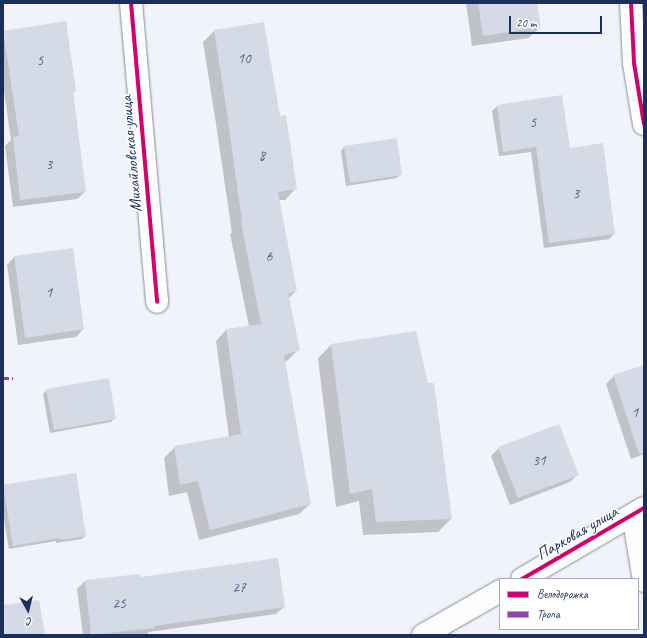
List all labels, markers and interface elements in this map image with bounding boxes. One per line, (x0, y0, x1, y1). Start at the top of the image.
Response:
scale bar (511, 8, 604, 34)
text: 20 m (516, 15, 536, 31)
house number: 10 (237, 50, 251, 68)
house number: 5 (37, 52, 43, 70)
street label: Михайловская улица (116, 95, 146, 213)
house number: 5 (530, 114, 536, 132)
house number: 8 (259, 147, 265, 165)
house number: 3 (46, 156, 52, 174)
house number: 3 (573, 185, 579, 203)
house number: 6 (266, 248, 272, 266)
house number: 1 (46, 284, 52, 302)
house number: 1 (632, 404, 638, 422)
house number: 31 (532, 452, 546, 470)
street label: Парковая улица (532, 501, 622, 565)
legend (499, 578, 639, 630)
house number: 27 (232, 579, 246, 597)
text: Велодорожка (537, 586, 588, 602)
north arrow (8, 590, 48, 630)
house number: 25 (112, 595, 126, 613)
text: Тропа (537, 606, 560, 622)
text: С (26, 615, 33, 629)

